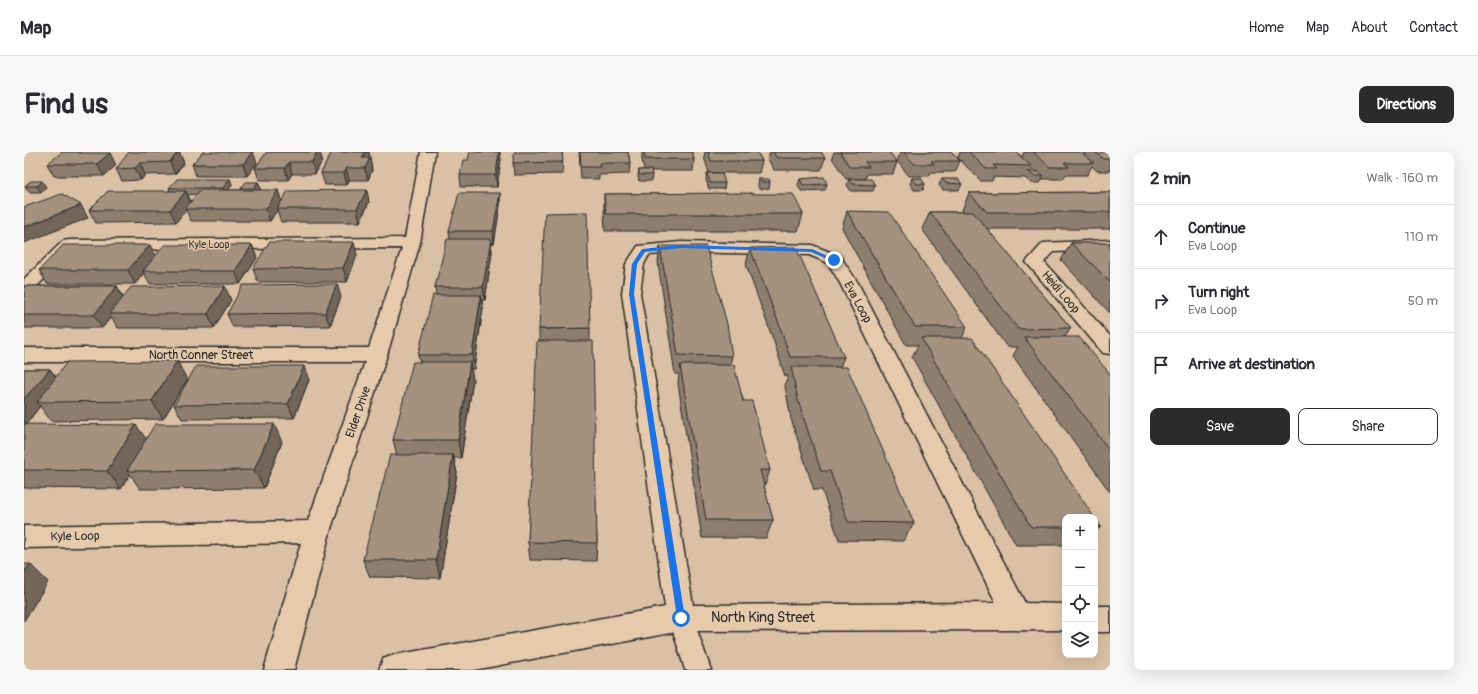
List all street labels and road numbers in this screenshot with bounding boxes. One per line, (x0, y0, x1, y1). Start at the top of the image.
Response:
street label: Kyle Loop (189, 239, 230, 251)
street label: Heidi Loop (1038, 268, 1083, 317)
street label: Eva Loop (840, 279, 875, 326)
street label: North Conner Street (149, 348, 253, 363)
street label: Elder Drive (343, 384, 374, 440)
street label: Kyle Loop (50, 529, 100, 544)
street label: North King Street (711, 609, 815, 626)

